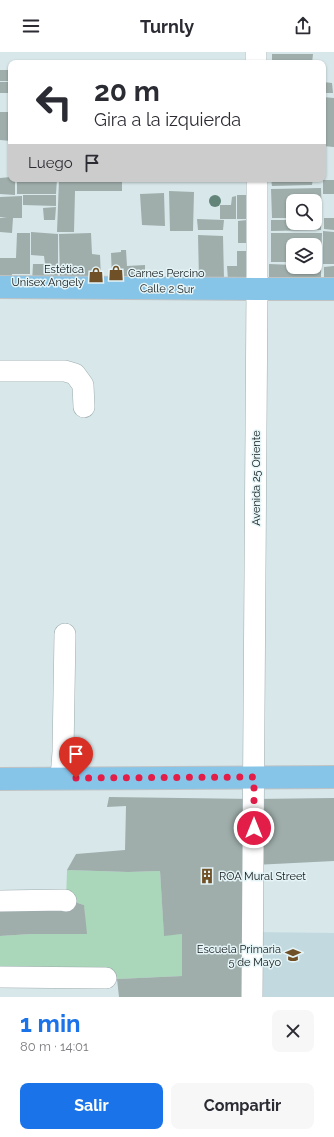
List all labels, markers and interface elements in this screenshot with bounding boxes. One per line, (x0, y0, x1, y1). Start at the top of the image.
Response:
icon: menu (20, 15, 42, 37)
icon: share (292, 15, 314, 37)
text: Turnly (140, 16, 194, 37)
text: 20 m (94, 75, 160, 108)
icon: left (28, 76, 80, 128)
text: Gira a la izquierda (94, 109, 241, 130)
icon: arrive (81, 152, 103, 174)
text: Luego (28, 154, 73, 172)
map controls (286, 194, 322, 274)
button: search (286, 194, 322, 230)
button: layers (286, 238, 322, 274)
place label: Estética Unisex Angely (12, 263, 84, 289)
shop icon: Carnes Percino (107, 264, 125, 282)
shop icon: Estética Unisex Angely (87, 266, 105, 284)
place label: Carnes Percino (128, 267, 205, 280)
street label: Calle 2 Sur (140, 282, 194, 296)
street label: Avenida 25 Oriente (250, 430, 263, 526)
pin (59, 737, 93, 778)
icon: arrive (65, 743, 87, 765)
position arrow (233, 807, 275, 849)
building icon: ROA Mural Street (198, 867, 216, 885)
place label: ROA Mural Street (219, 870, 306, 883)
place label: Escuela Primaria 5 de Mayo (197, 943, 281, 969)
school or university icon: Escuela Primaria 5 de Mayo (284, 946, 302, 964)
text: 1 min (20, 1009, 81, 1038)
button: close (272, 1010, 314, 1052)
text: 80 m · 14:01 (20, 1039, 89, 1054)
button: Salir (20, 1083, 163, 1129)
button: Compartir (171, 1083, 314, 1129)

